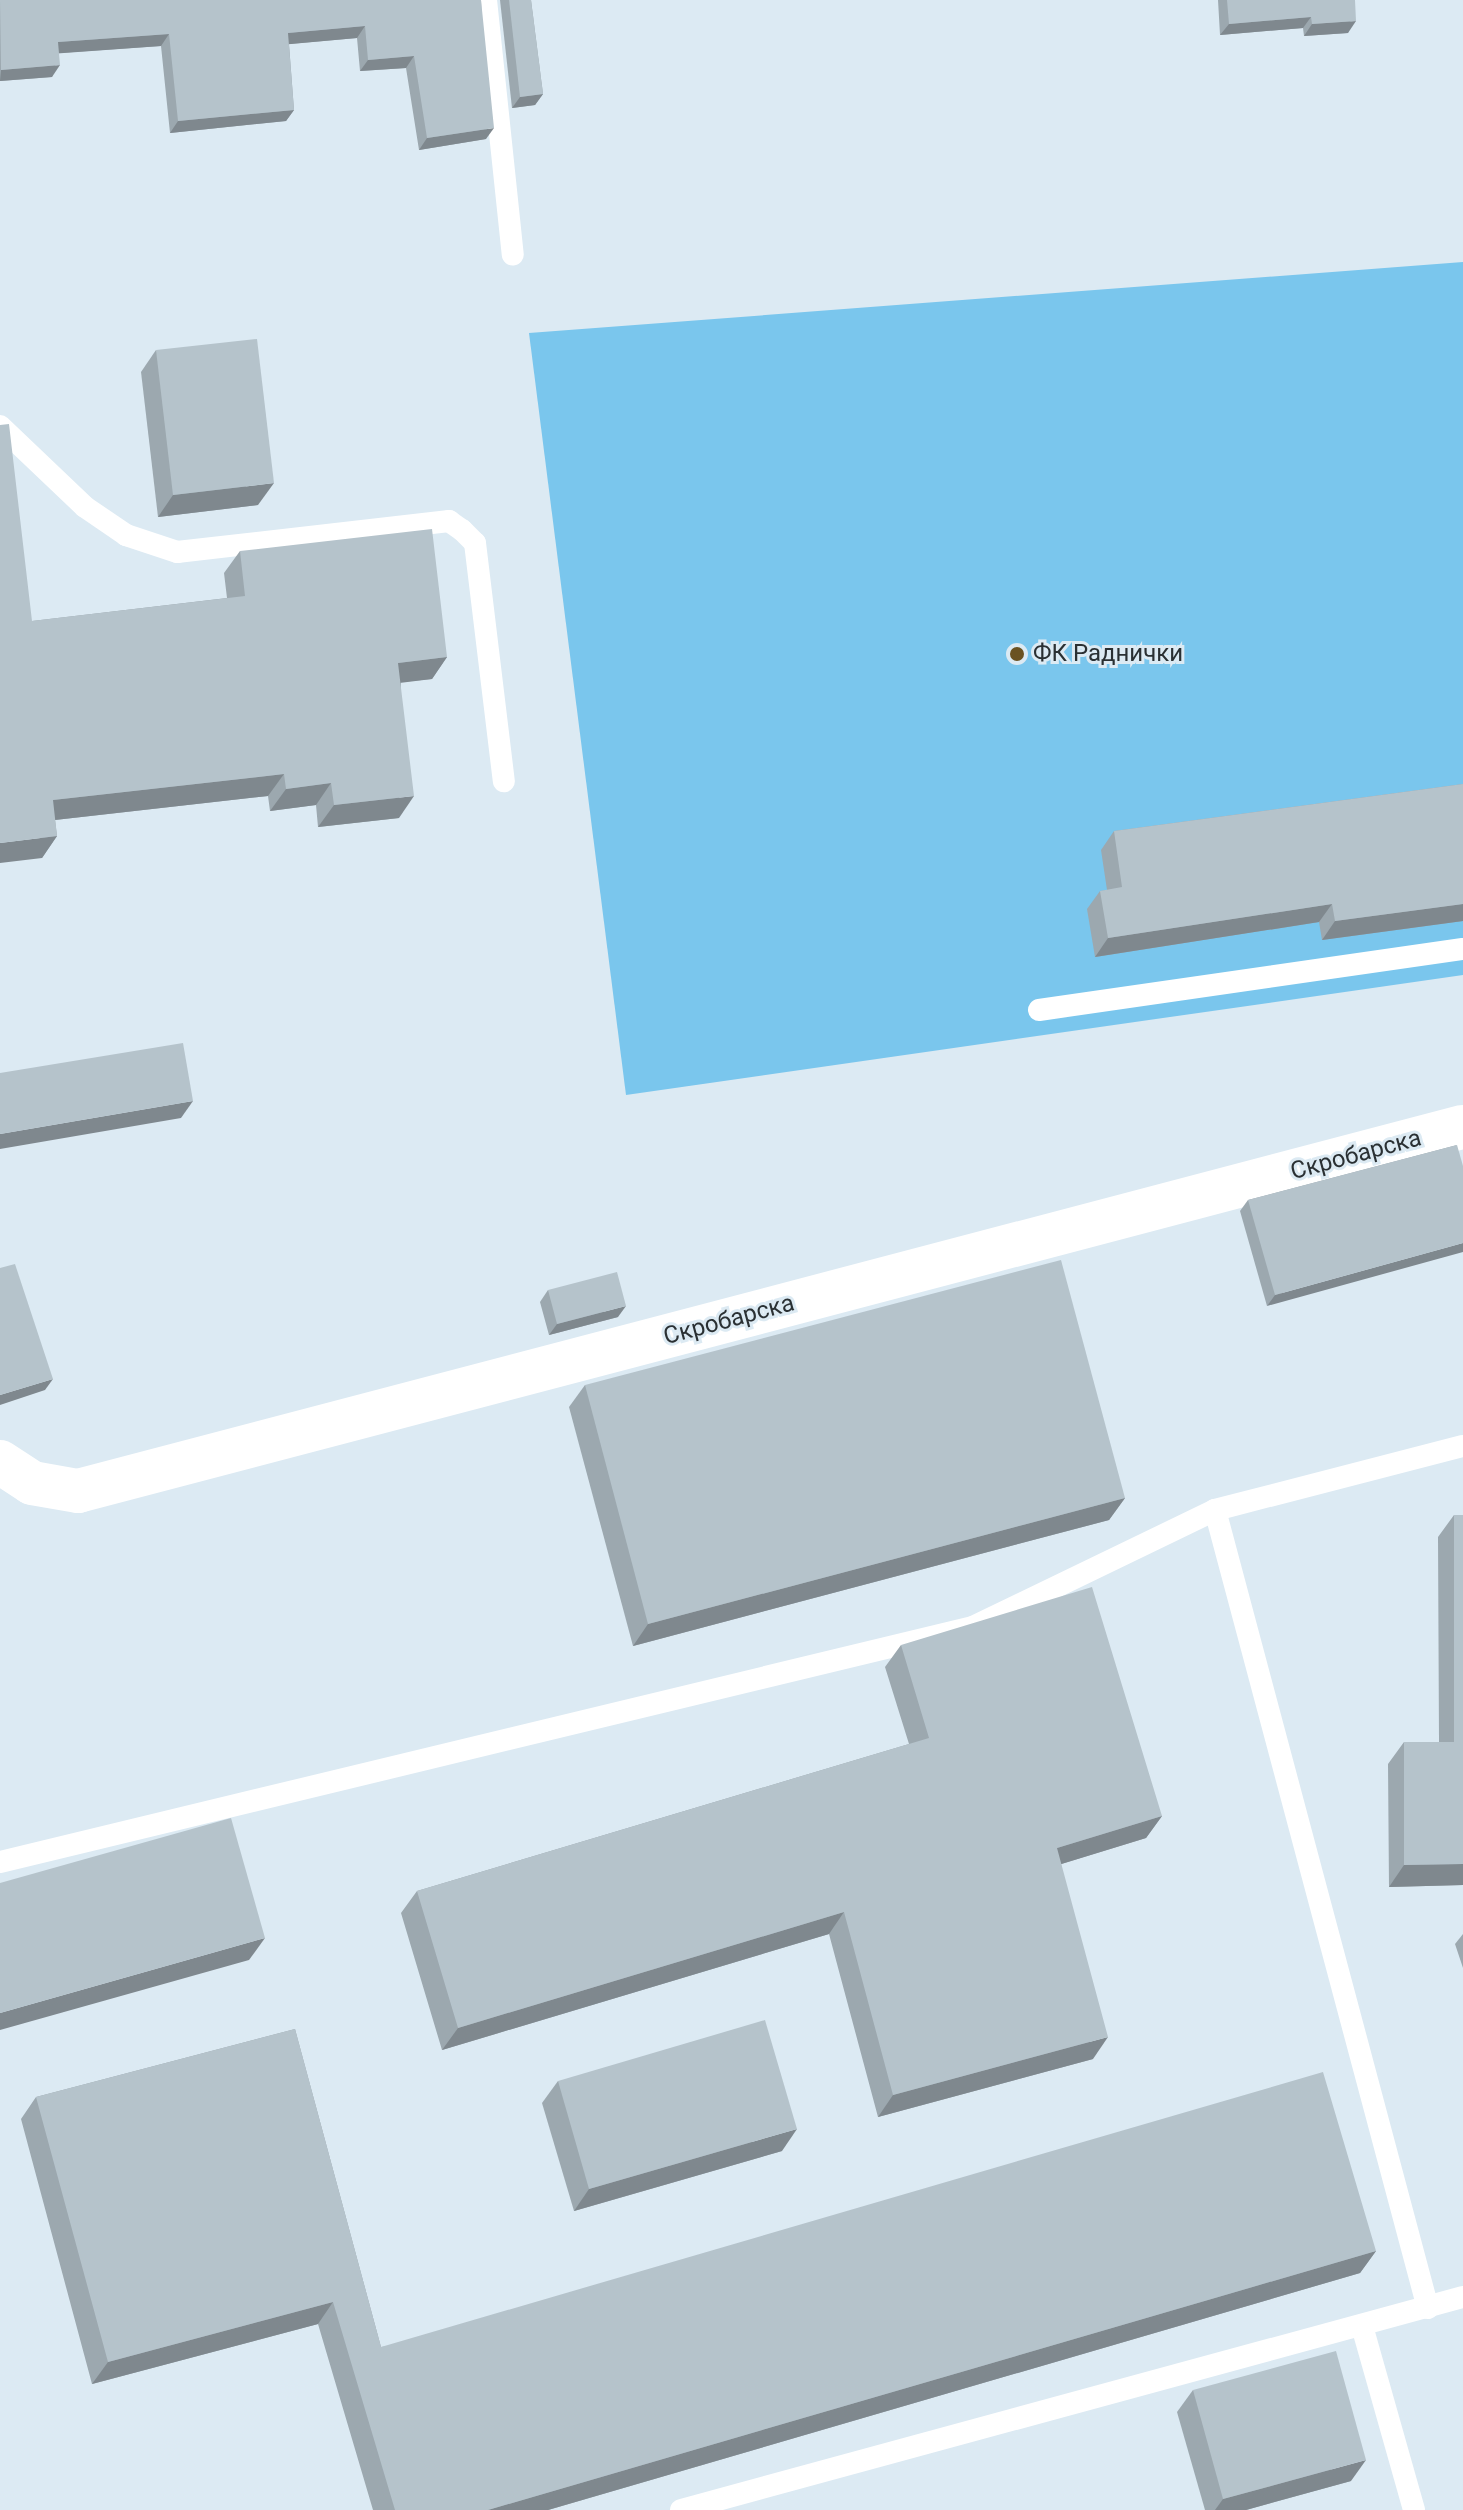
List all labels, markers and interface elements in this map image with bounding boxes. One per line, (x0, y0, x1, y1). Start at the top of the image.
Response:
place label: ФК Раднички (1033, 640, 1183, 668)
marker: ФК Раднички (1008, 645, 1026, 663)
street label: Скробарска (1287, 1124, 1425, 1186)
street label: Скробарска (660, 1289, 798, 1351)

